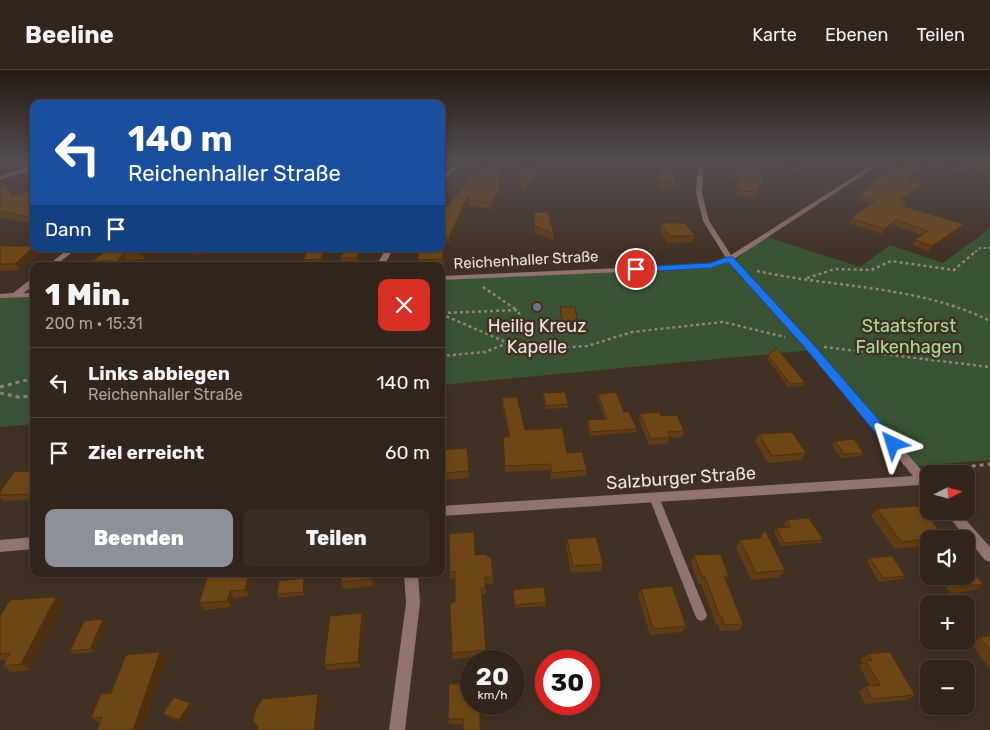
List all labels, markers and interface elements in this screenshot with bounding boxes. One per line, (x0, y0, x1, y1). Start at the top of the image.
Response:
text: Beeline (25, 21, 114, 49)
text: Karte (752, 24, 797, 46)
text: Ebenen (825, 24, 889, 46)
text: Teilen (917, 24, 965, 46)
text: 140 m (128, 118, 233, 160)
icon: left (45, 120, 110, 185)
text: Reichenhaller Straße (128, 160, 341, 187)
icon: arrive (102, 215, 130, 243)
text: Dann (45, 218, 92, 241)
street label: Reichenhaller Straße (453, 247, 599, 273)
pin (615, 248, 657, 290)
icon: arrive (622, 255, 650, 283)
text: 1 Min. (45, 277, 130, 313)
button: close (378, 279, 430, 331)
marker: Heilig Kreuz Kapelle (531, 301, 543, 313)
text: 200 m · 15:31 (45, 314, 143, 333)
place label: Heilig Kreuz Kapelle (488, 315, 586, 358)
park label: Staatsforst Falkenhagen (856, 315, 962, 358)
text: Links abbiegen (88, 362, 230, 385)
icon: left (45, 369, 73, 397)
text: 140 m (376, 371, 430, 394)
text: Reichenhaller Straße (88, 385, 243, 404)
position arrow (866, 417, 918, 469)
icon: arrive (45, 439, 73, 467)
text: Ziel erreicht (88, 441, 204, 464)
text: 60 m (385, 441, 430, 464)
street label: Salzburger Straße (605, 462, 757, 494)
north arrow (920, 465, 975, 520)
map controls (920, 465, 975, 715)
button: Beenden (45, 509, 233, 567)
button: Teilen (243, 509, 430, 567)
button: sound (920, 530, 975, 585)
button: + (920, 595, 975, 650)
speed limit sign: 30 (535, 650, 600, 715)
button: − (920, 660, 975, 715)
text: 20 (476, 662, 509, 691)
text: km/h (478, 688, 507, 702)

